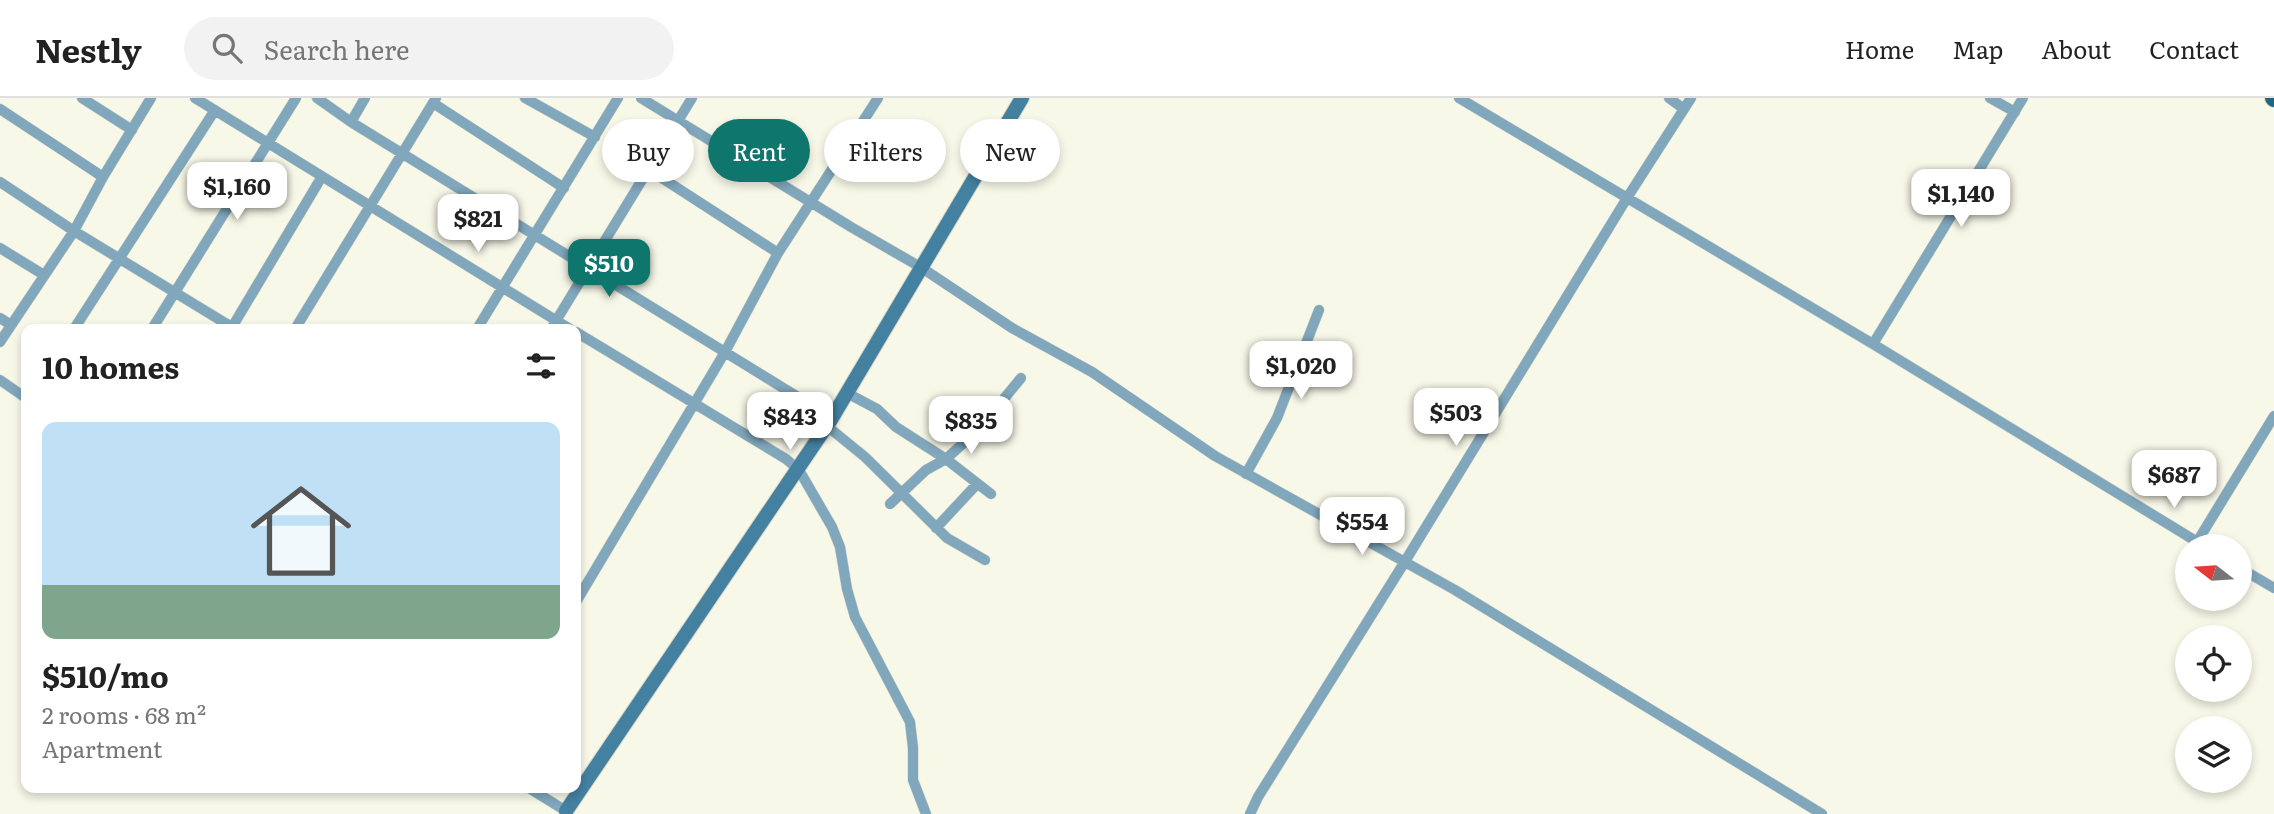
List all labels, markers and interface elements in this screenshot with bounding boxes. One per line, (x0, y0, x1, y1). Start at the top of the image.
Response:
search box (184, 17, 674, 80)
text: Nestly (35, 24, 142, 73)
icon: search (208, 29, 246, 67)
text: Search here (264, 29, 410, 68)
text: Home (1845, 31, 1914, 66)
text: Map (1952, 31, 2003, 66)
text: About (2041, 31, 2111, 66)
text: Contact (2149, 31, 2239, 66)
chip: Buy (602, 119, 694, 182)
chip: Rent (708, 119, 810, 182)
chip: Filters (824, 119, 946, 182)
chip: New (960, 119, 1060, 182)
pin: $1,160 (180, 162, 294, 222)
text: $1,160 (203, 168, 271, 202)
pin: $1,140 (1904, 170, 2018, 229)
text: $1,140 (1927, 175, 1995, 209)
pin: $821 (437, 194, 519, 254)
text: $821 (454, 200, 502, 234)
pin: $510 (568, 240, 650, 299)
text: $510 (584, 245, 634, 279)
pin: $1,020 (1244, 342, 1358, 401)
text: 10 homes (42, 344, 179, 388)
icon: filters (522, 347, 560, 385)
text: $1,020 (1265, 347, 1337, 381)
pin: $503 (1415, 388, 1497, 448)
pin: $843 (749, 392, 831, 452)
text: $503 (1430, 394, 1482, 428)
pin: $835 (930, 396, 1012, 456)
text: $843 (763, 398, 817, 432)
text: $835 (945, 402, 997, 436)
pin: $687 (2133, 450, 2215, 510)
text: $687 (2148, 456, 2200, 490)
icon: home (238, 468, 364, 594)
pin: $554 (1321, 498, 1403, 557)
text: $554 (1336, 503, 1388, 537)
north arrow (2175, 534, 2252, 611)
map controls (2175, 534, 2252, 793)
button: locate (2175, 625, 2252, 702)
text: $510/mo (42, 653, 169, 697)
text: 2 rooms · 68 m² (42, 697, 206, 731)
button: layers (2175, 716, 2252, 793)
text: Apartment (42, 731, 162, 765)

